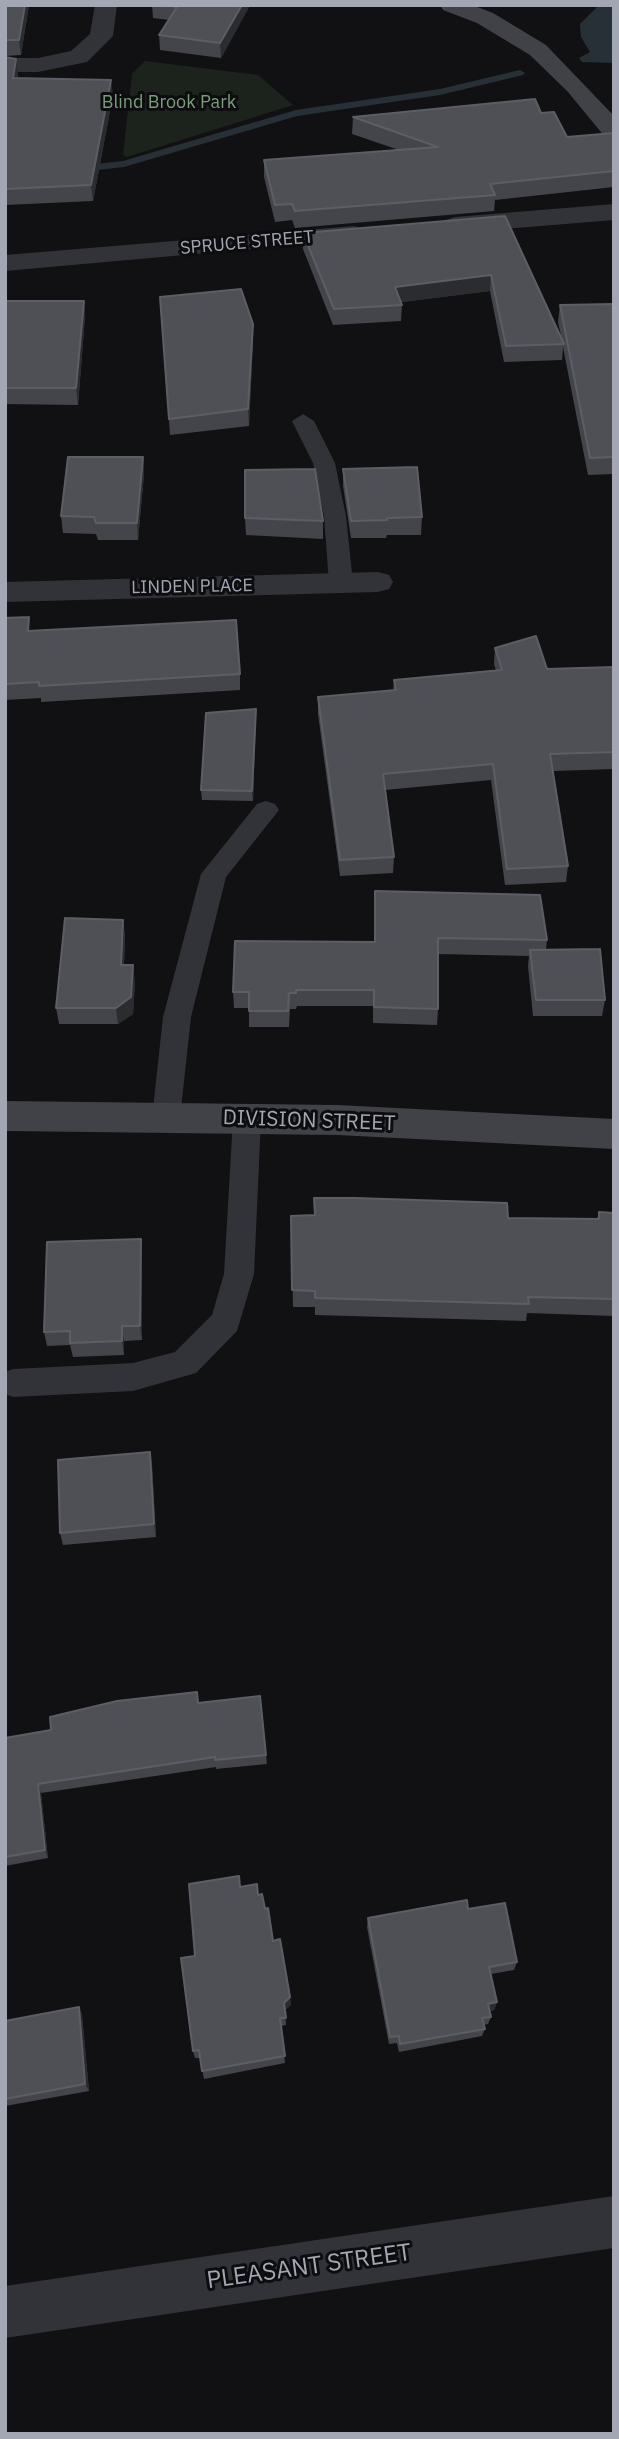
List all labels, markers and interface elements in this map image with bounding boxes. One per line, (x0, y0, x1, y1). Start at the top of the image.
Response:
park label: Blind Brook Park (102, 92, 236, 114)
street label: SPRUCE STREET (179, 226, 315, 260)
street label: LINDEN PLACE (131, 575, 253, 599)
street label: DIVISION STREET (222, 1105, 396, 1137)
street label: PLEASANT STREET (205, 2238, 413, 2296)

